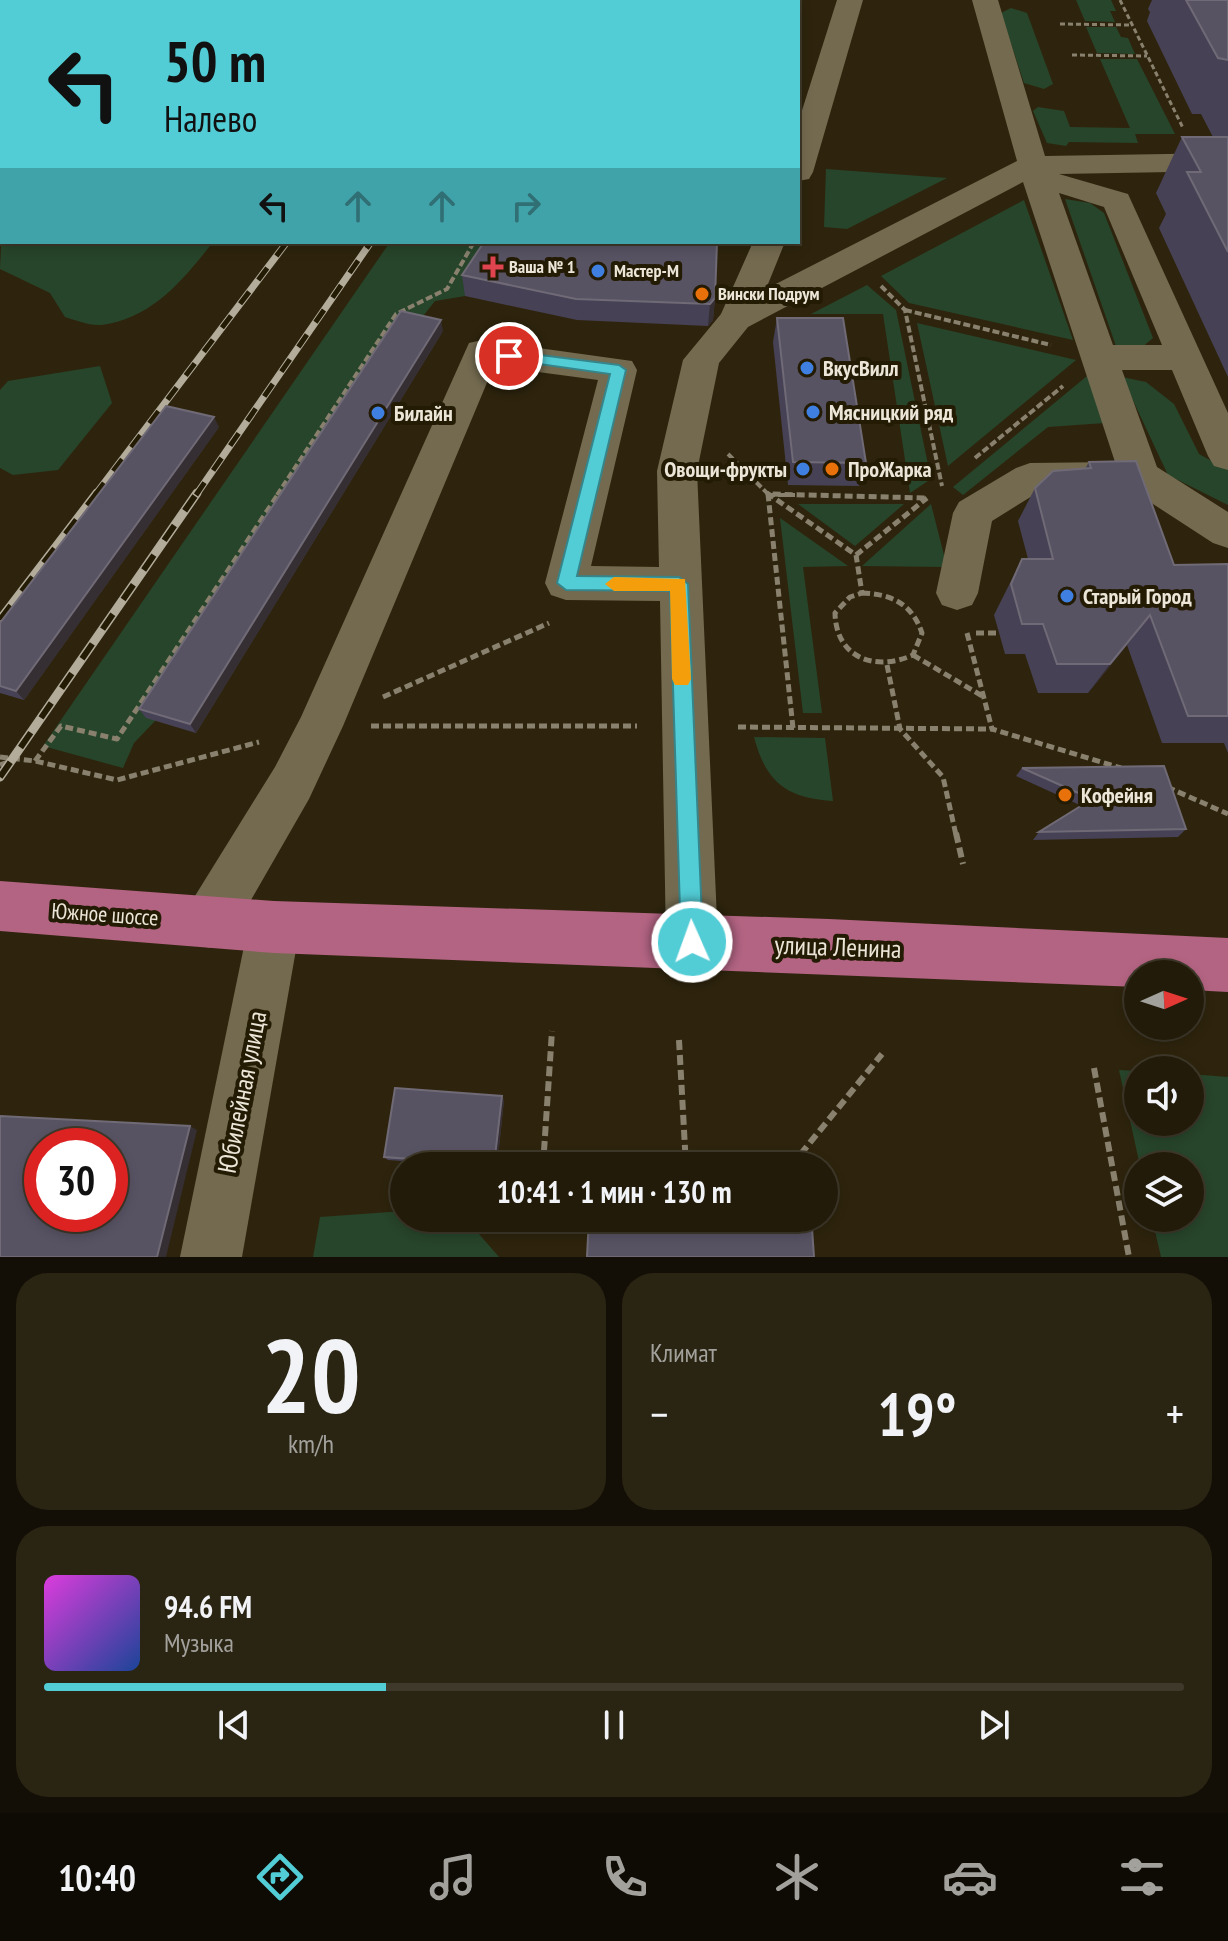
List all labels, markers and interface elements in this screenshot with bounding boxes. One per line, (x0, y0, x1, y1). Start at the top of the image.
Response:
text: 50 m (164, 25, 266, 97)
icon: left (32, 32, 136, 136)
text: Налево (164, 95, 257, 142)
icon: left (252, 184, 296, 228)
icon: ahead (336, 184, 380, 228)
icon: ahead (420, 184, 464, 228)
icon: right (504, 184, 548, 228)
place label: Ваша № 1 (509, 255, 575, 278)
marker: Ваша № 1 (484, 258, 502, 276)
place label: Мастер-М (614, 259, 679, 282)
marker: Мастер-М (589, 262, 607, 280)
place label: Вински Подрум (718, 282, 819, 305)
marker: Вински Подрум (693, 285, 711, 303)
pin (475, 322, 543, 390)
icon: arrive (487, 334, 531, 378)
place label: ВкусВилл (823, 354, 899, 382)
marker: ВкусВилл (798, 359, 816, 377)
place label: Мясницкий ряд (829, 398, 954, 426)
place label: Билайн (394, 399, 453, 427)
marker: Мясницкий ряд (804, 403, 822, 421)
marker: Билайн (369, 404, 387, 422)
place label: Овощи-фрукты (664, 455, 787, 483)
place label: ПроЖарка (848, 455, 932, 483)
marker: Овощи-фрукты (794, 460, 812, 478)
marker: ПроЖарка (823, 460, 841, 478)
place label: Старый Город (1083, 582, 1192, 610)
marker: Старый Город (1058, 587, 1076, 605)
place label: Кофейня (1081, 781, 1153, 809)
marker: Кофейня (1056, 786, 1074, 804)
street label: Южное шоссе (51, 896, 159, 932)
position arrow (650, 900, 734, 984)
street label: улица Ленина (774, 928, 902, 965)
north arrow (1124, 960, 1204, 1040)
map controls (1124, 960, 1204, 1232)
street label: Юбилейная улица (210, 1008, 273, 1176)
button: sound (1124, 1056, 1204, 1136)
speed limit sign: 30 (24, 1128, 128, 1232)
button: layers (1124, 1152, 1204, 1232)
text: 10:41 · 1 мин · 130 m (496, 1172, 732, 1211)
text: 20 (261, 1307, 361, 1442)
text: Климат (650, 1336, 717, 1369)
text: 19° (877, 1375, 957, 1453)
text: − (650, 1385, 668, 1442)
text: + (1166, 1385, 1184, 1442)
text: km/h (288, 1427, 334, 1460)
text: 94.6 FM (164, 1587, 252, 1626)
text: Музыка (164, 1626, 234, 1659)
icon: previous (212, 1703, 256, 1747)
icon: pause (592, 1703, 636, 1747)
icon: next (972, 1703, 1016, 1747)
icon: directions (252, 1849, 308, 1905)
icon: music (425, 1849, 481, 1905)
icon: phone (597, 1849, 653, 1905)
icon: climate (769, 1849, 825, 1905)
icon: car (942, 1849, 998, 1905)
icon: filters (1114, 1849, 1170, 1905)
text: 10:40 (58, 1854, 136, 1901)

